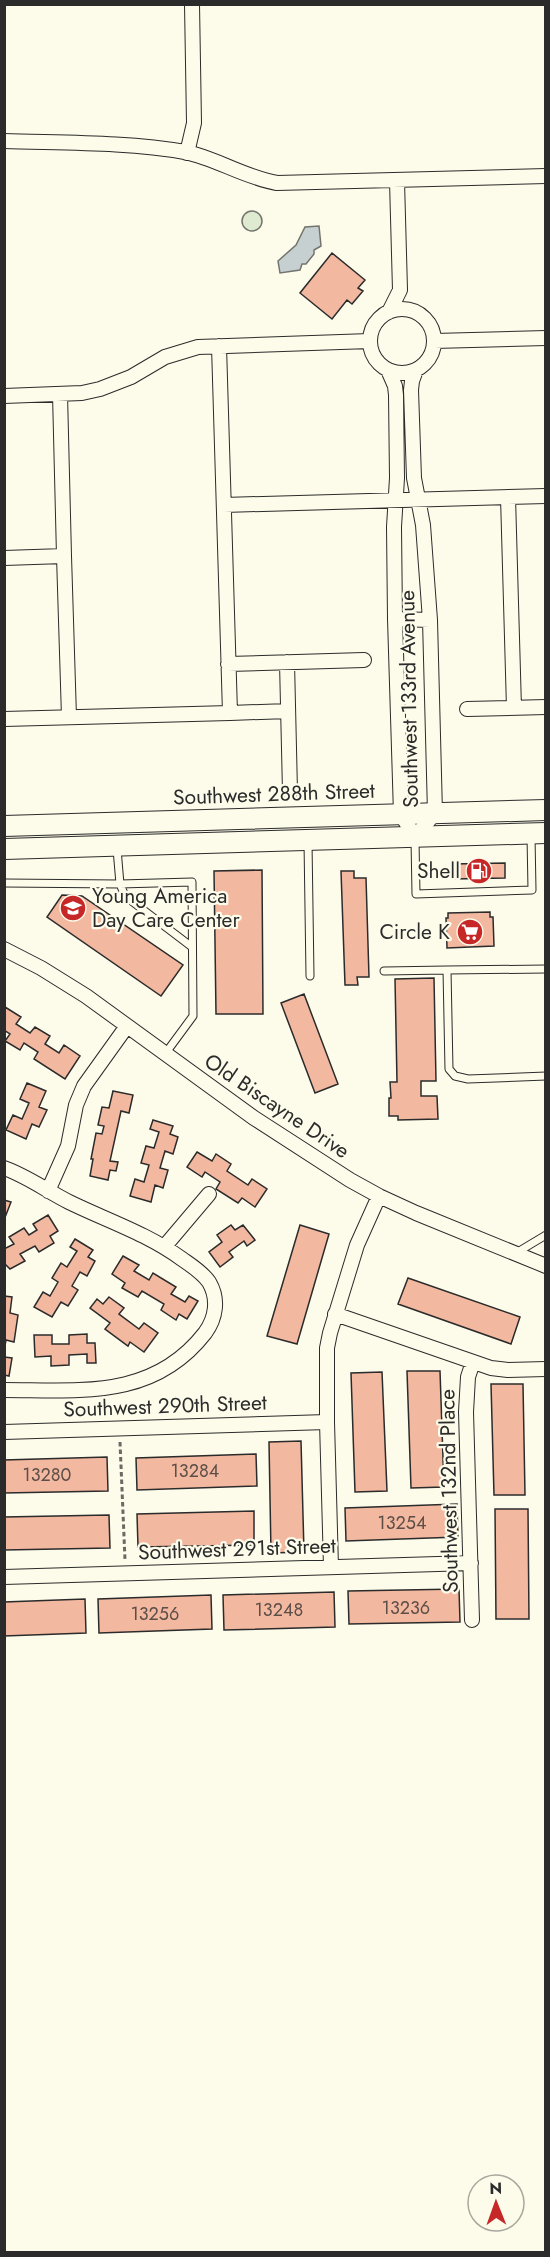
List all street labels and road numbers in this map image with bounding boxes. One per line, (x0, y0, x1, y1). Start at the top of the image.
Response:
street label: Southwest 133rd Avenue (392, 590, 426, 808)
street label: Southwest 288th Street (173, 775, 375, 813)
street label: Old Biscayne Drive (198, 1046, 356, 1166)
street label: Southwest 290th Street (63, 1387, 267, 1425)
street label: Southwest 132nd Place (432, 1389, 466, 1593)
street label: Southwest 291st Street (138, 1531, 336, 1567)

